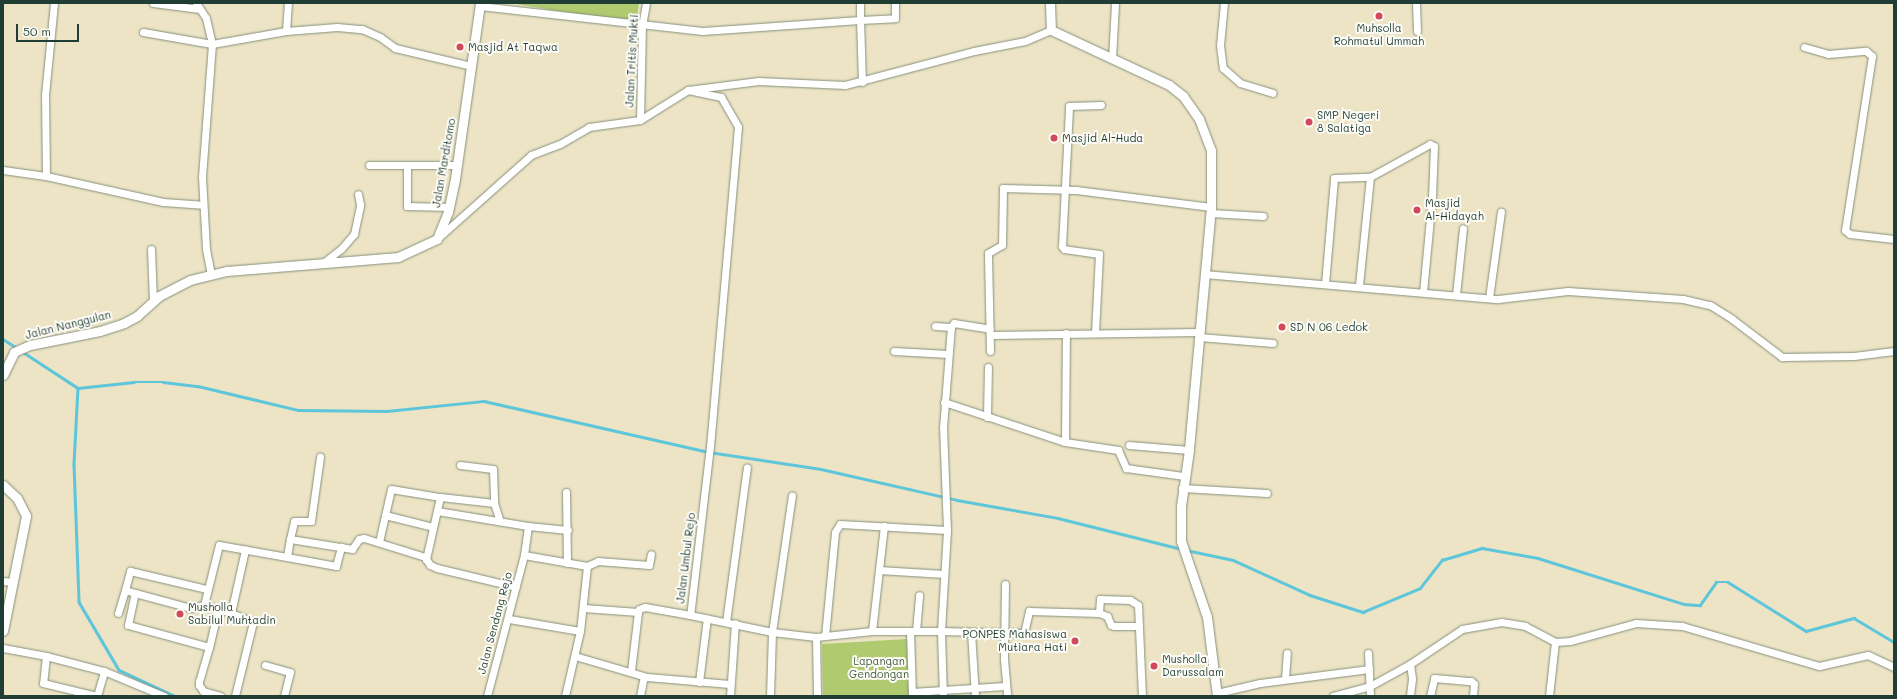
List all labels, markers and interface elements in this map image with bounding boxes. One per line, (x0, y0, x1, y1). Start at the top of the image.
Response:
marker: Muhsolla Rohmatul Ummah (1374, 11, 1384, 21)
street label: Jalan Tritis Mukti (623, 14, 641, 108)
scale bar (18, 16, 81, 42)
place label: Muhsolla Rohmatul Ummah (1334, 22, 1424, 48)
text: 50 m (23, 23, 51, 39)
place label: Masjid At Taqwa (468, 40, 558, 54)
marker: Masjid At Taqwa (455, 42, 465, 52)
place label: SMP Negeri 8 Salatiga (1317, 109, 1379, 135)
street label: Jalan Marditomo (430, 117, 458, 209)
marker: SMP Negeri 8 Salatiga (1304, 117, 1314, 127)
place label: Masjid Al-Huda (1062, 131, 1143, 145)
marker: Masjid Al-Huda (1049, 133, 1059, 143)
place label: Masjid Al-Hidayah (1425, 197, 1484, 223)
marker: Masjid Al-Hidayah (1412, 205, 1422, 215)
street label: Jalan Nanggulan (24, 308, 112, 342)
place label: SD N 06 Ledok (1290, 320, 1368, 334)
marker: SD N 06 Ledok (1277, 322, 1287, 332)
street label: Jalan Umbul Rejo (674, 512, 698, 604)
street label: Jalan Sendang Rejo (475, 571, 515, 675)
place label: Musholla Sabilul Muhtadin (188, 601, 276, 627)
marker: Musholla Sabilul Muhtadin (175, 609, 185, 619)
place label: PONPES Mahasiswa Mutiara Hati (963, 628, 1067, 654)
marker: PONPES Mahasiswa Mutiara Hati (1070, 636, 1080, 646)
place label: Musholla Darussalam (1162, 653, 1224, 679)
park label: Lapangan Gendongan (849, 655, 909, 681)
marker: Musholla Darussalam (1149, 661, 1159, 671)

